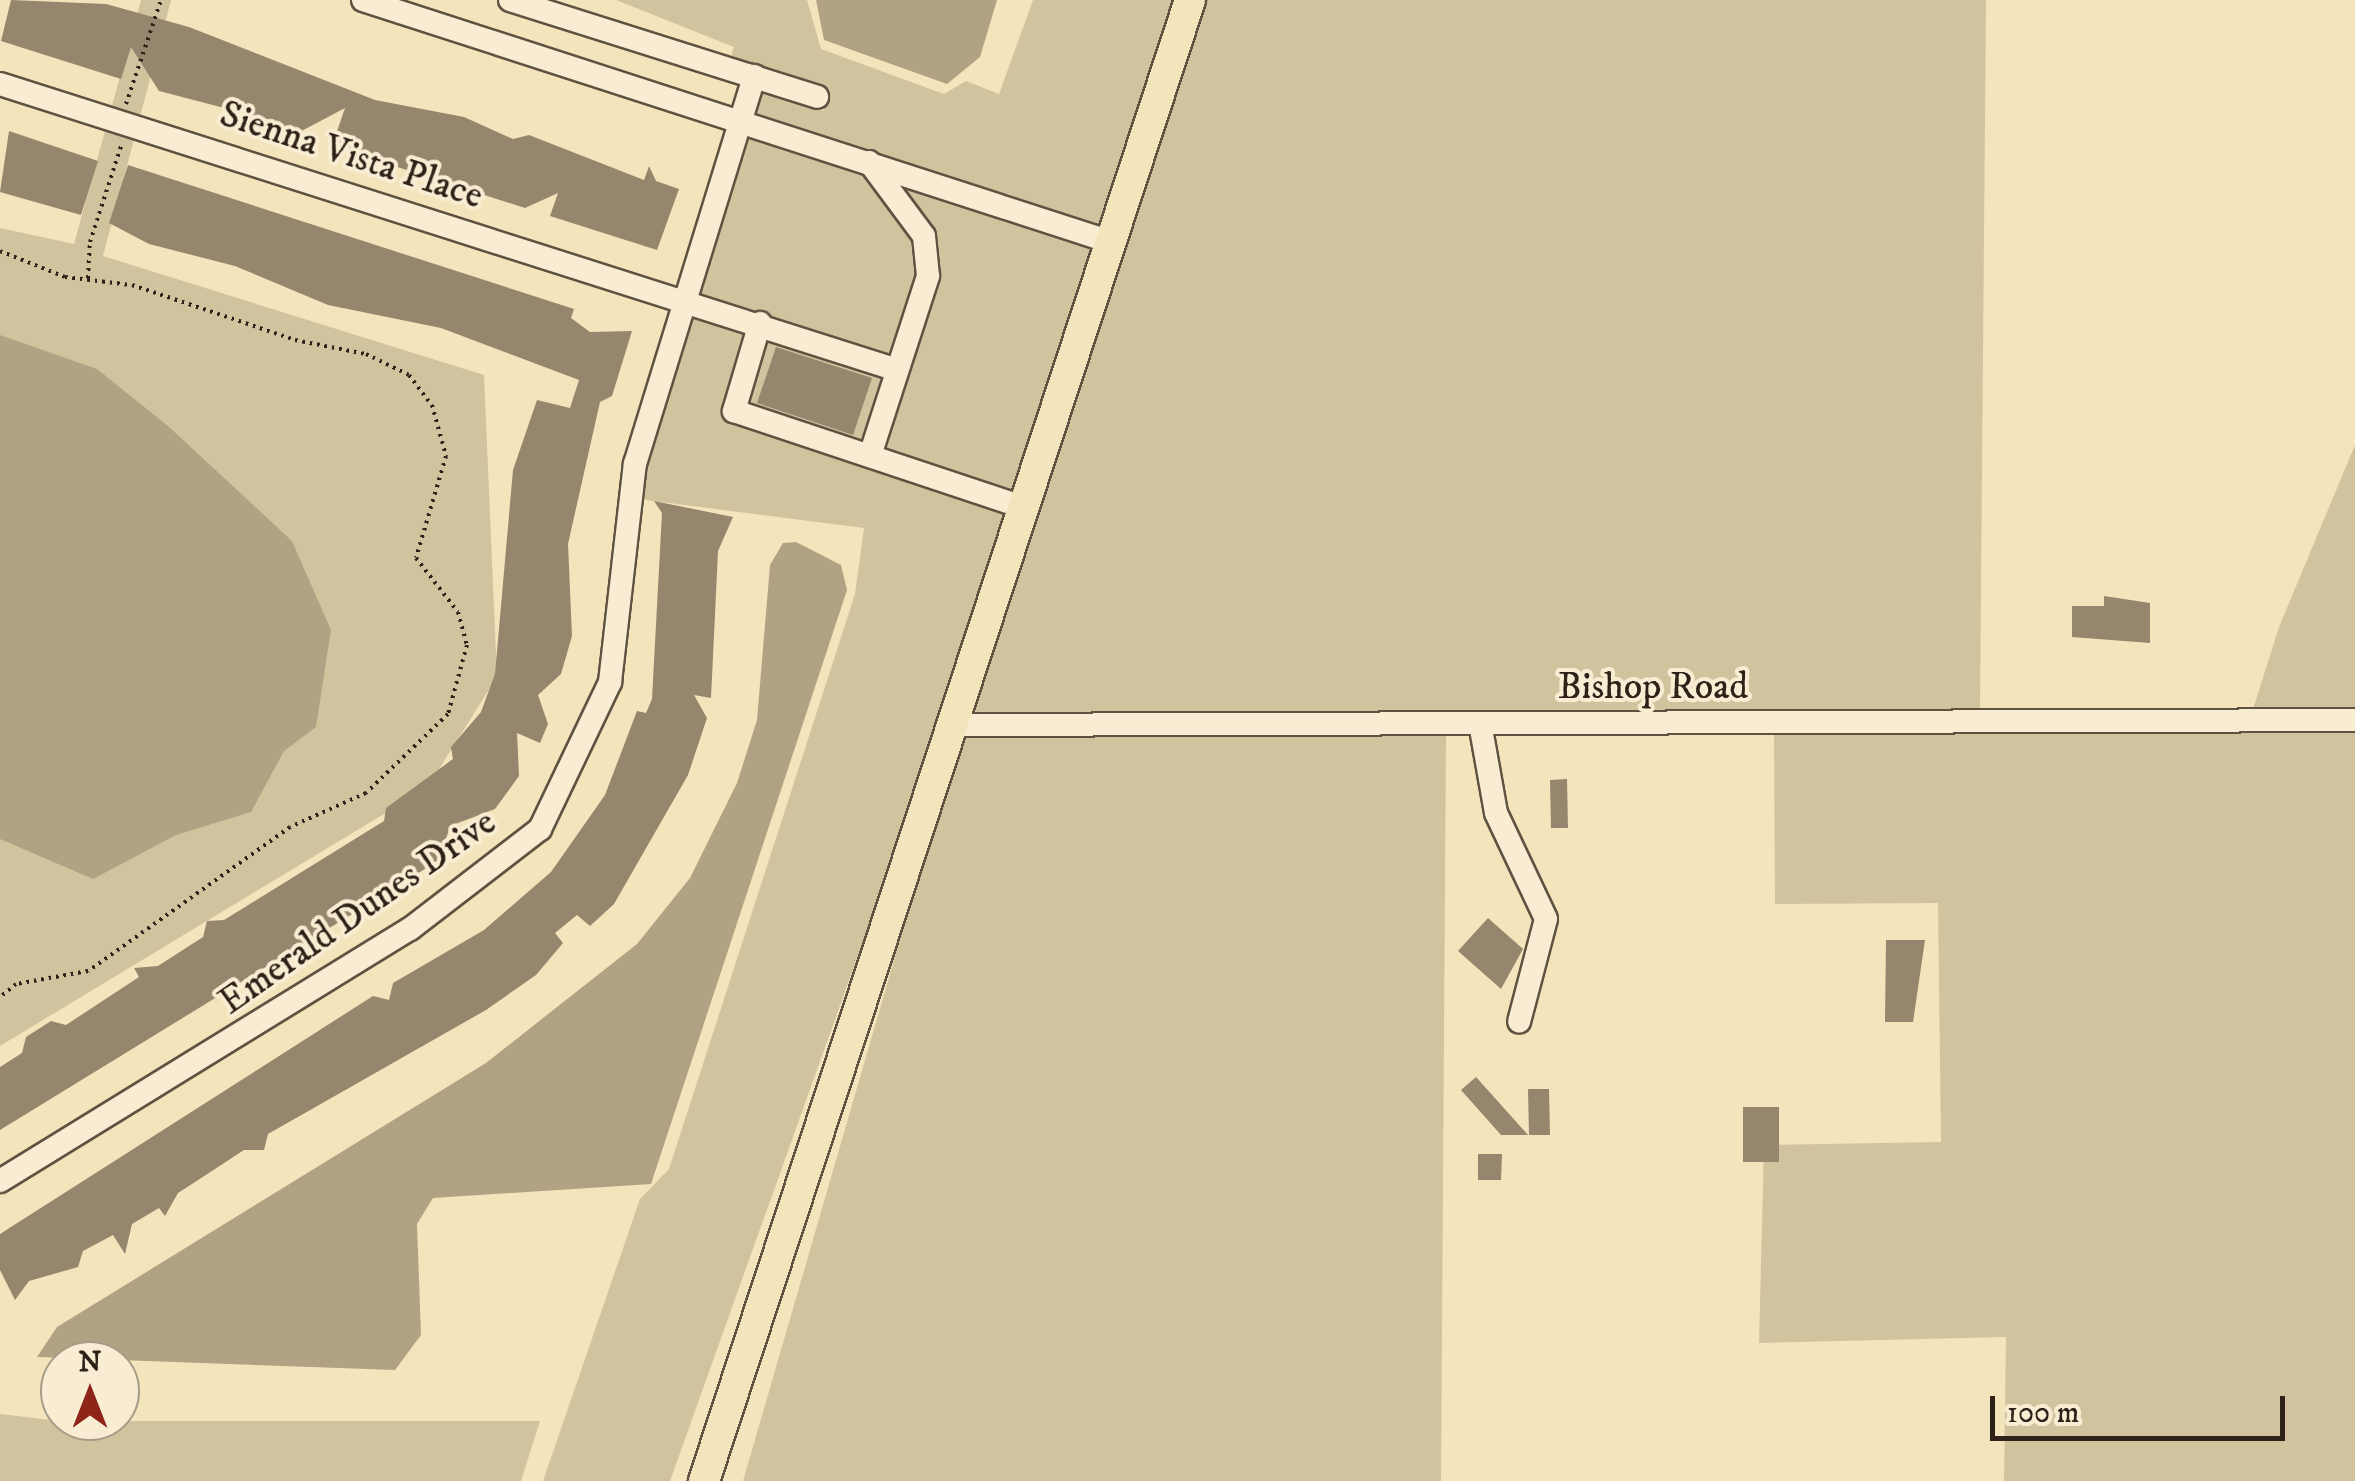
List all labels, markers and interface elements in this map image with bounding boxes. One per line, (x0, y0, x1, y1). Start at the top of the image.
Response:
street label: Sienna Vista Place (214, 92, 488, 220)
street label: Bishop Road (1558, 665, 1748, 711)
street label: Emerald Dunes Drive (211, 800, 505, 1026)
north arrow (40, 1341, 140, 1441)
text: N (79, 1345, 101, 1380)
scale bar (1995, 1376, 2290, 1438)
text: 100 m (2007, 1395, 2079, 1432)

